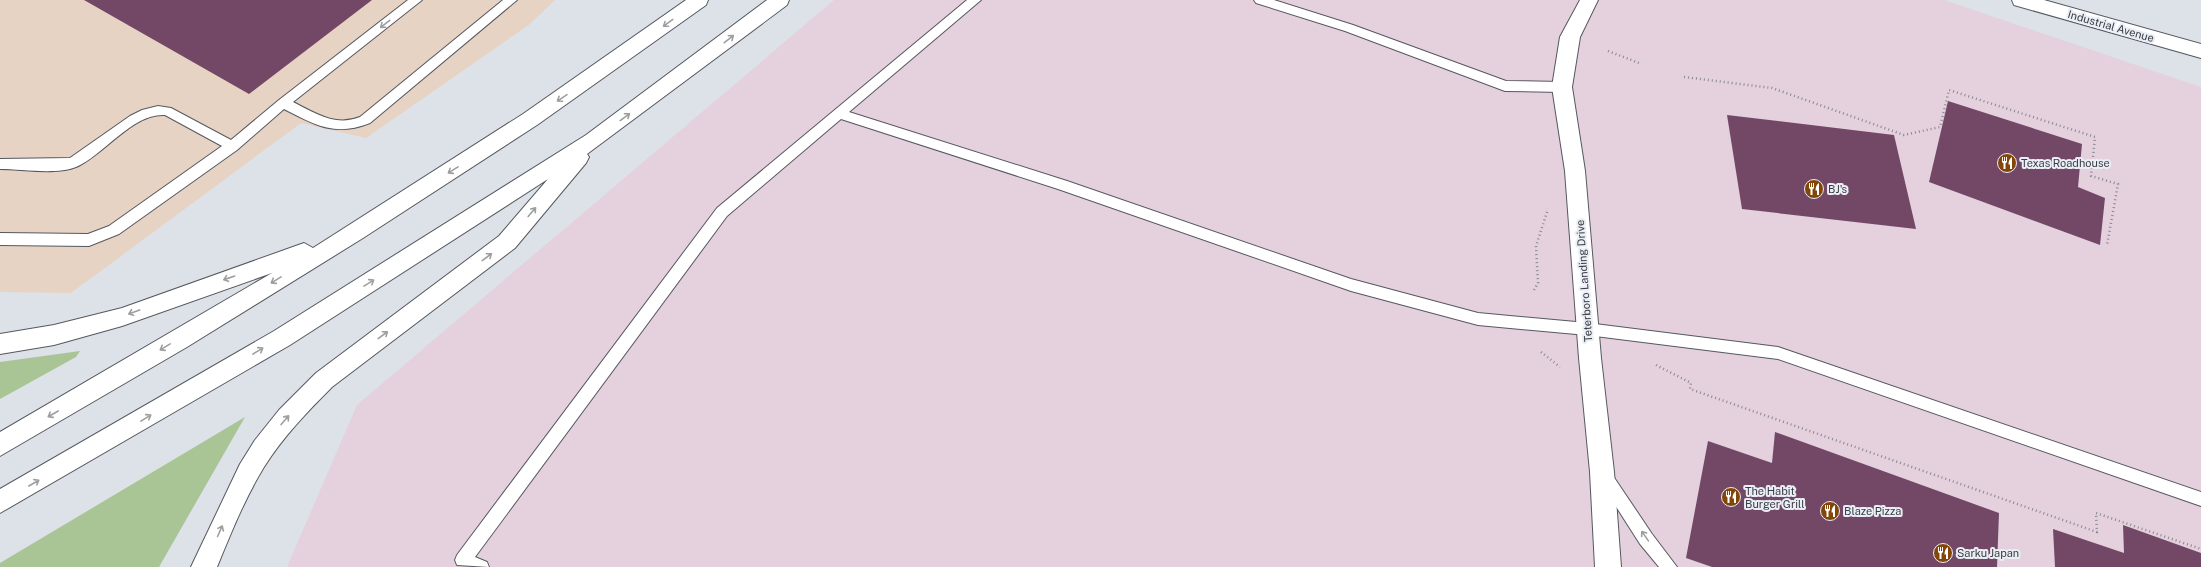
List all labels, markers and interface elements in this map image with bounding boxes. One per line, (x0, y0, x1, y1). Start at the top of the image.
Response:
street label: Industrial Avenue (2067, 8, 2155, 44)
one-way arrow (663, 19, 674, 27)
one-way arrow (379, 20, 390, 28)
one-way arrow (724, 35, 735, 43)
one-way arrow (557, 94, 568, 102)
one-way arrow (619, 112, 630, 121)
restaurant icon: Texas Roadhouse (1996, 152, 2018, 174)
place label: Texas Roadhouse (2021, 157, 2110, 169)
one-way arrow (448, 166, 459, 174)
restaurant icon: BJ's (1803, 178, 1825, 200)
place label: BJ's (1828, 183, 1848, 195)
one-way arrow (527, 207, 536, 217)
street label: Teterboro Landing Drive (1574, 220, 1594, 342)
one-way arrow (481, 252, 492, 261)
one-way arrow (223, 275, 236, 282)
one-way arrow (271, 276, 282, 284)
one-way arrow (363, 279, 374, 287)
one-way arrow (128, 309, 140, 317)
one-way arrow (378, 331, 389, 339)
one-way arrow (159, 344, 171, 352)
one-way arrow (252, 347, 264, 355)
one-way arrow (47, 410, 59, 418)
one-way arrow (140, 413, 152, 421)
one-way arrow (281, 415, 290, 425)
one-way arrow (28, 478, 40, 486)
place label: The Habit Burger Grill (1745, 485, 1805, 510)
restaurant icon: The Habit Burger Grill (1720, 486, 1742, 508)
restaurant icon: Blaze Pizza (1819, 500, 1841, 522)
place label: Blaze Pizza (1844, 505, 1901, 517)
one-way arrow (217, 526, 224, 538)
one-way arrow (1641, 531, 1649, 542)
restaurant icon: Sarku Japan (1932, 542, 1954, 564)
place label: Sarku Japan (1957, 547, 2019, 559)

